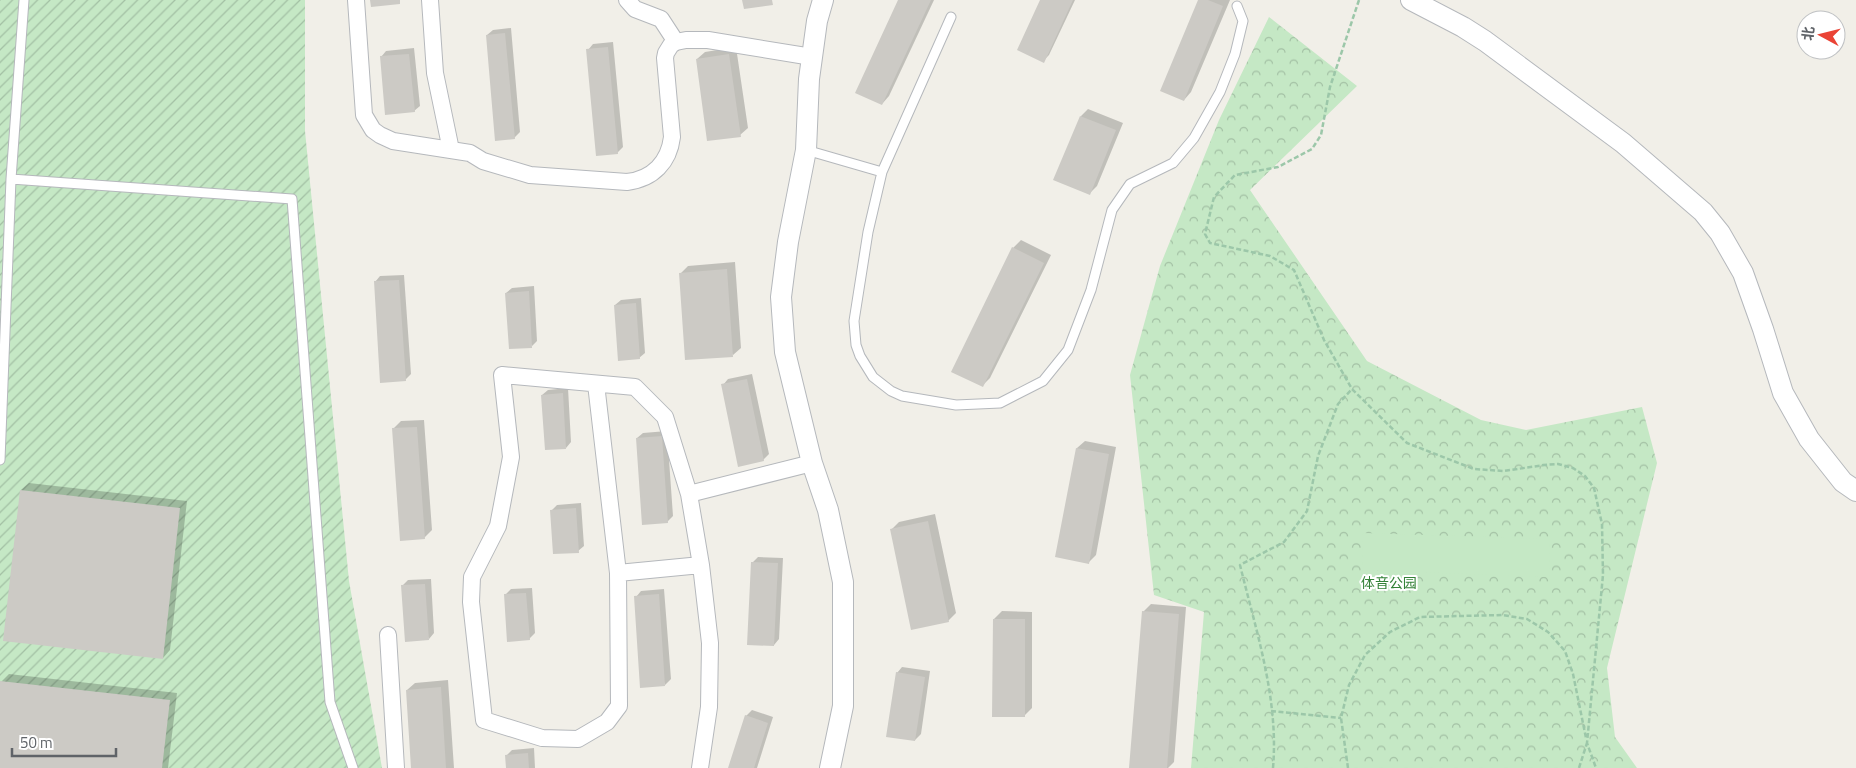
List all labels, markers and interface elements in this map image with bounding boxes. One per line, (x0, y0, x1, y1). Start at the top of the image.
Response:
north arrow (1796, 10, 1846, 60)
text: 北 (1796, 25, 1819, 42)
park label: 体音公园 (1361, 572, 1417, 593)
scale bar (12, 726, 116, 758)
text: 50 m (20, 731, 53, 754)

